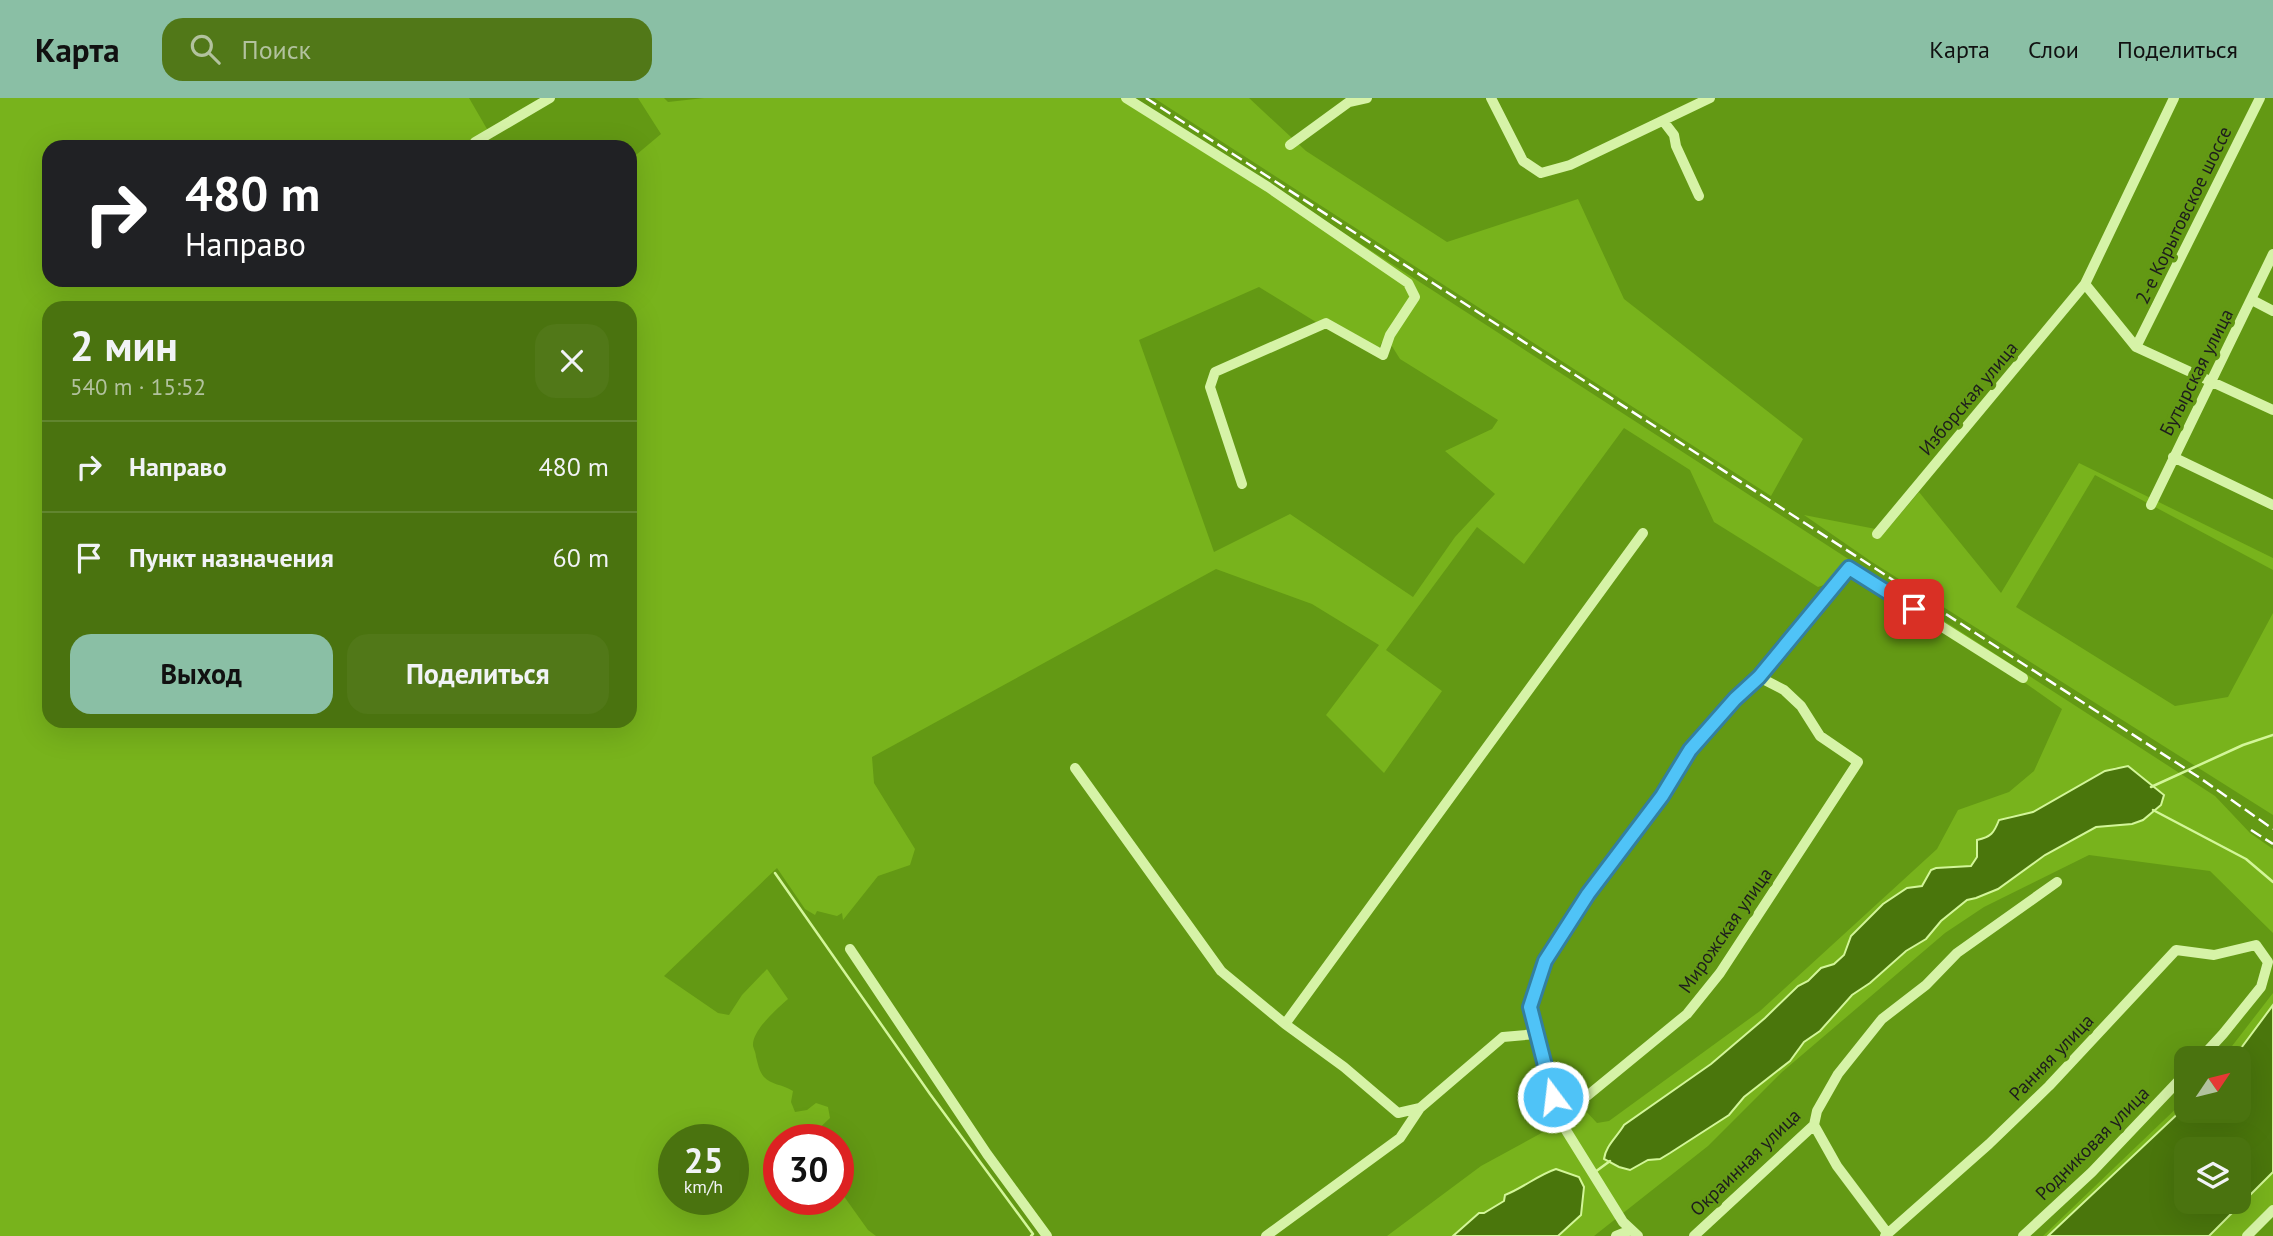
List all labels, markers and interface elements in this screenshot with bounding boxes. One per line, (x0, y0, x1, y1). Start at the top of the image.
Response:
search box (162, 18, 652, 81)
text: Карта (35, 28, 120, 71)
icon: search (186, 30, 224, 68)
text: Поиск (242, 33, 311, 66)
text: Карта (1929, 34, 1990, 65)
text: Слои (2028, 34, 2079, 65)
text: Поделиться (2117, 34, 2238, 65)
street label: 2-е Корытовское шоссе (2130, 122, 2236, 308)
text: 480 m (185, 161, 320, 225)
icon: right (70, 168, 161, 259)
text: Направо (185, 223, 306, 265)
street label: Бутырская улица (2154, 305, 2238, 439)
text: 2 мин (70, 318, 178, 373)
button: close (535, 324, 609, 398)
street label: Изборская улица (1913, 336, 2023, 460)
text: 540 m · 15:52 (70, 372, 206, 401)
icon: right (70, 448, 108, 486)
text: Направо (129, 450, 227, 483)
text: 480 m (538, 450, 609, 483)
icon: arrive (70, 539, 108, 577)
text: Пункт назначения (129, 541, 334, 574)
text: 60 m (553, 541, 609, 574)
pin (1884, 579, 1944, 639)
icon: arrive (1895, 590, 1933, 628)
button: Выход (70, 634, 333, 714)
button: Поделиться (347, 634, 609, 714)
street label: Мирожская улица (1673, 863, 1777, 997)
street label: Ранняя улица (2004, 1009, 2098, 1105)
north arrow (2174, 1046, 2250, 1124)
map controls (2174, 1046, 2251, 1214)
position arrow (1516, 1060, 1590, 1134)
street label: Родниковая улица (2030, 1081, 2154, 1205)
street label: Окраинная улица (1685, 1103, 1805, 1221)
speed limit sign: 30 (763, 1124, 854, 1215)
text: 25 (684, 1137, 723, 1183)
button: layers (2174, 1137, 2251, 1214)
text: km/h (684, 1175, 723, 1198)

